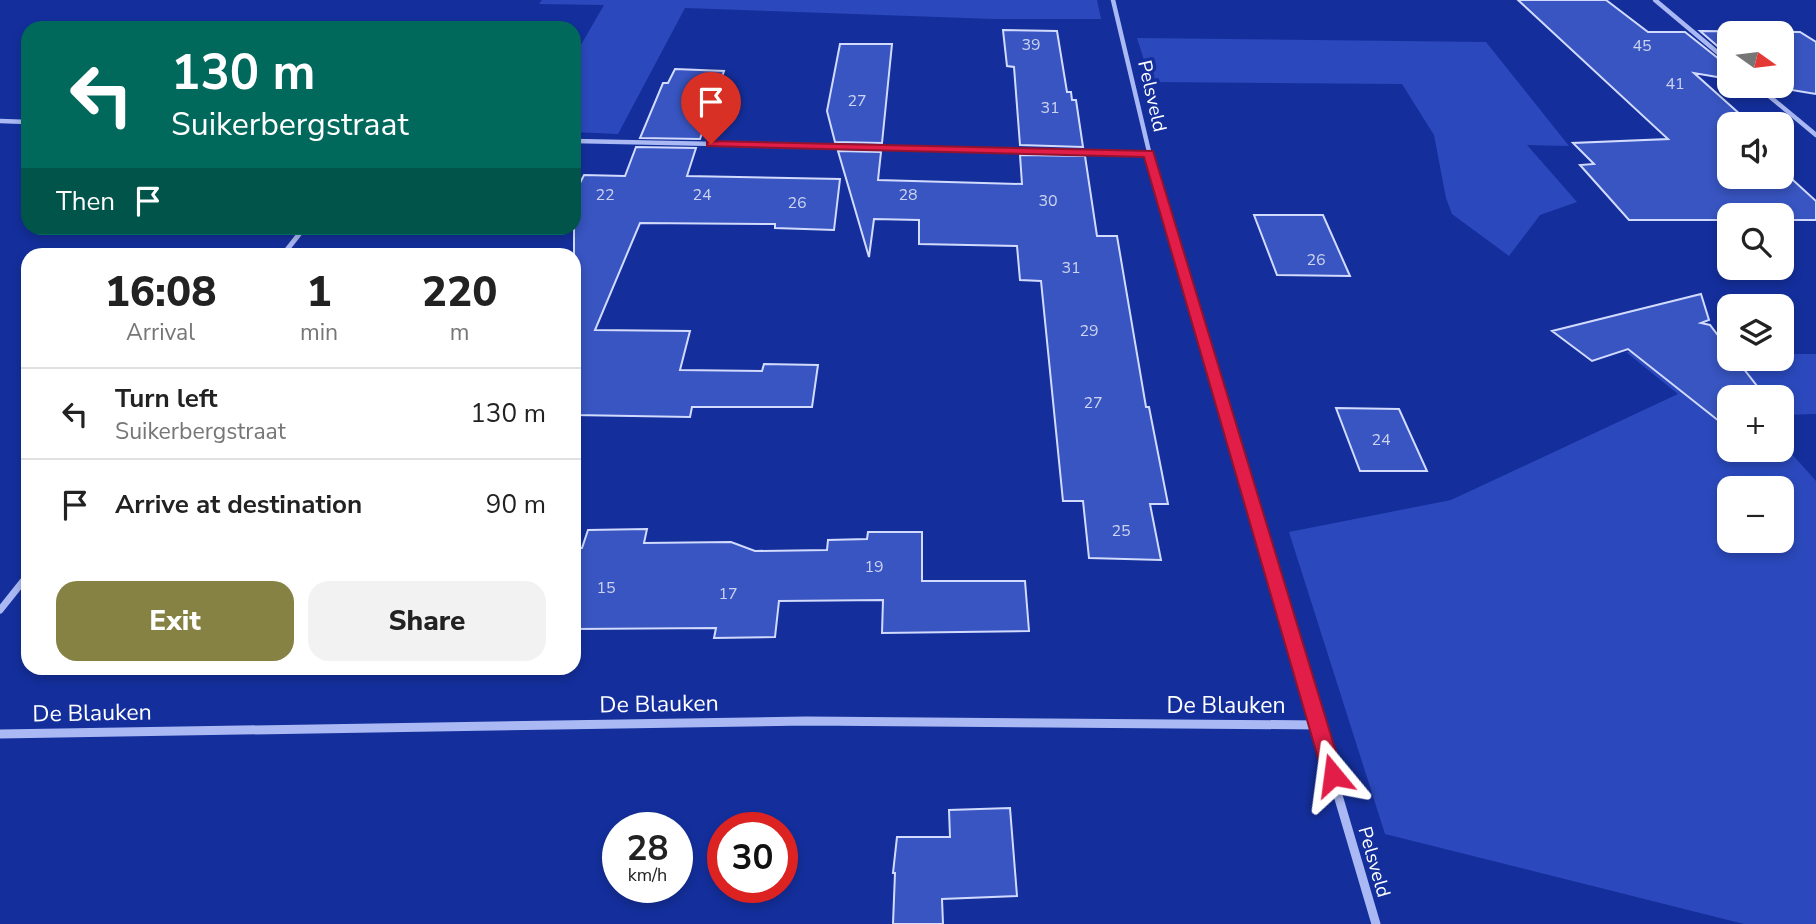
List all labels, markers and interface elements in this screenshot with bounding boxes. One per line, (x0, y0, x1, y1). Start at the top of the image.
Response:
north arrow (1717, 21, 1794, 98)
map controls (1717, 21, 1794, 553)
house number: 39 (1021, 34, 1041, 56)
house number: 45 (1632, 35, 1652, 57)
text: 130 m (171, 39, 315, 106)
icon: left (56, 49, 147, 140)
street label: Pelsveld (1131, 58, 1173, 134)
pin (681, 72, 741, 144)
house number: 41 (1665, 73, 1685, 95)
icon: arrive (692, 83, 730, 121)
house number: 27 (847, 90, 867, 112)
house number: 31 (1040, 97, 1060, 119)
text: Suikerbergstraat (171, 103, 409, 146)
button: sound (1717, 112, 1794, 189)
icon: arrive (129, 182, 167, 220)
text: Then (56, 184, 115, 219)
house number: 22 (595, 184, 615, 206)
house number: 24 (692, 184, 712, 206)
house number: 28 (898, 184, 918, 206)
house number: 30 (1038, 190, 1058, 212)
house number: 26 (787, 192, 807, 214)
button: search (1717, 203, 1794, 280)
house number: 26 (1306, 249, 1326, 271)
house number: 31 (1061, 257, 1081, 279)
text: 16:08 (105, 264, 216, 321)
text: 1 (306, 264, 332, 321)
text: 220 (422, 264, 497, 321)
button: layers (1717, 294, 1794, 371)
text: Arrival (126, 317, 195, 348)
text: min (300, 317, 338, 348)
text: m (450, 317, 469, 348)
house number: 29 (1079, 320, 1099, 342)
text: Turn left (115, 381, 218, 416)
button: + (1717, 385, 1794, 462)
house number: 27 (1083, 392, 1103, 414)
icon: left (56, 395, 94, 433)
text: 130 m (470, 396, 546, 431)
text: Suikerbergstraat (115, 416, 286, 447)
house number: 24 (1371, 429, 1391, 451)
button: − (1717, 476, 1794, 553)
icon: arrive (56, 486, 94, 524)
text: Arrive at destination (115, 487, 362, 522)
text: 90 m (486, 487, 546, 522)
house number: 25 (1111, 520, 1131, 542)
house number: 19 (864, 556, 884, 578)
house number: 15 (596, 577, 616, 599)
button: Exit (56, 581, 294, 661)
button: Share (308, 581, 546, 661)
house number: 17 (718, 583, 738, 605)
street label: De Blauken (599, 687, 719, 721)
street label: De Blauken (1166, 690, 1286, 721)
street label: De Blauken (32, 696, 152, 730)
position arrow (1296, 738, 1370, 812)
speed limit sign: 30 (707, 812, 798, 903)
street label: Pelsveld (1352, 824, 1396, 900)
text: 28 (626, 825, 669, 872)
text: km/h (628, 863, 667, 887)

